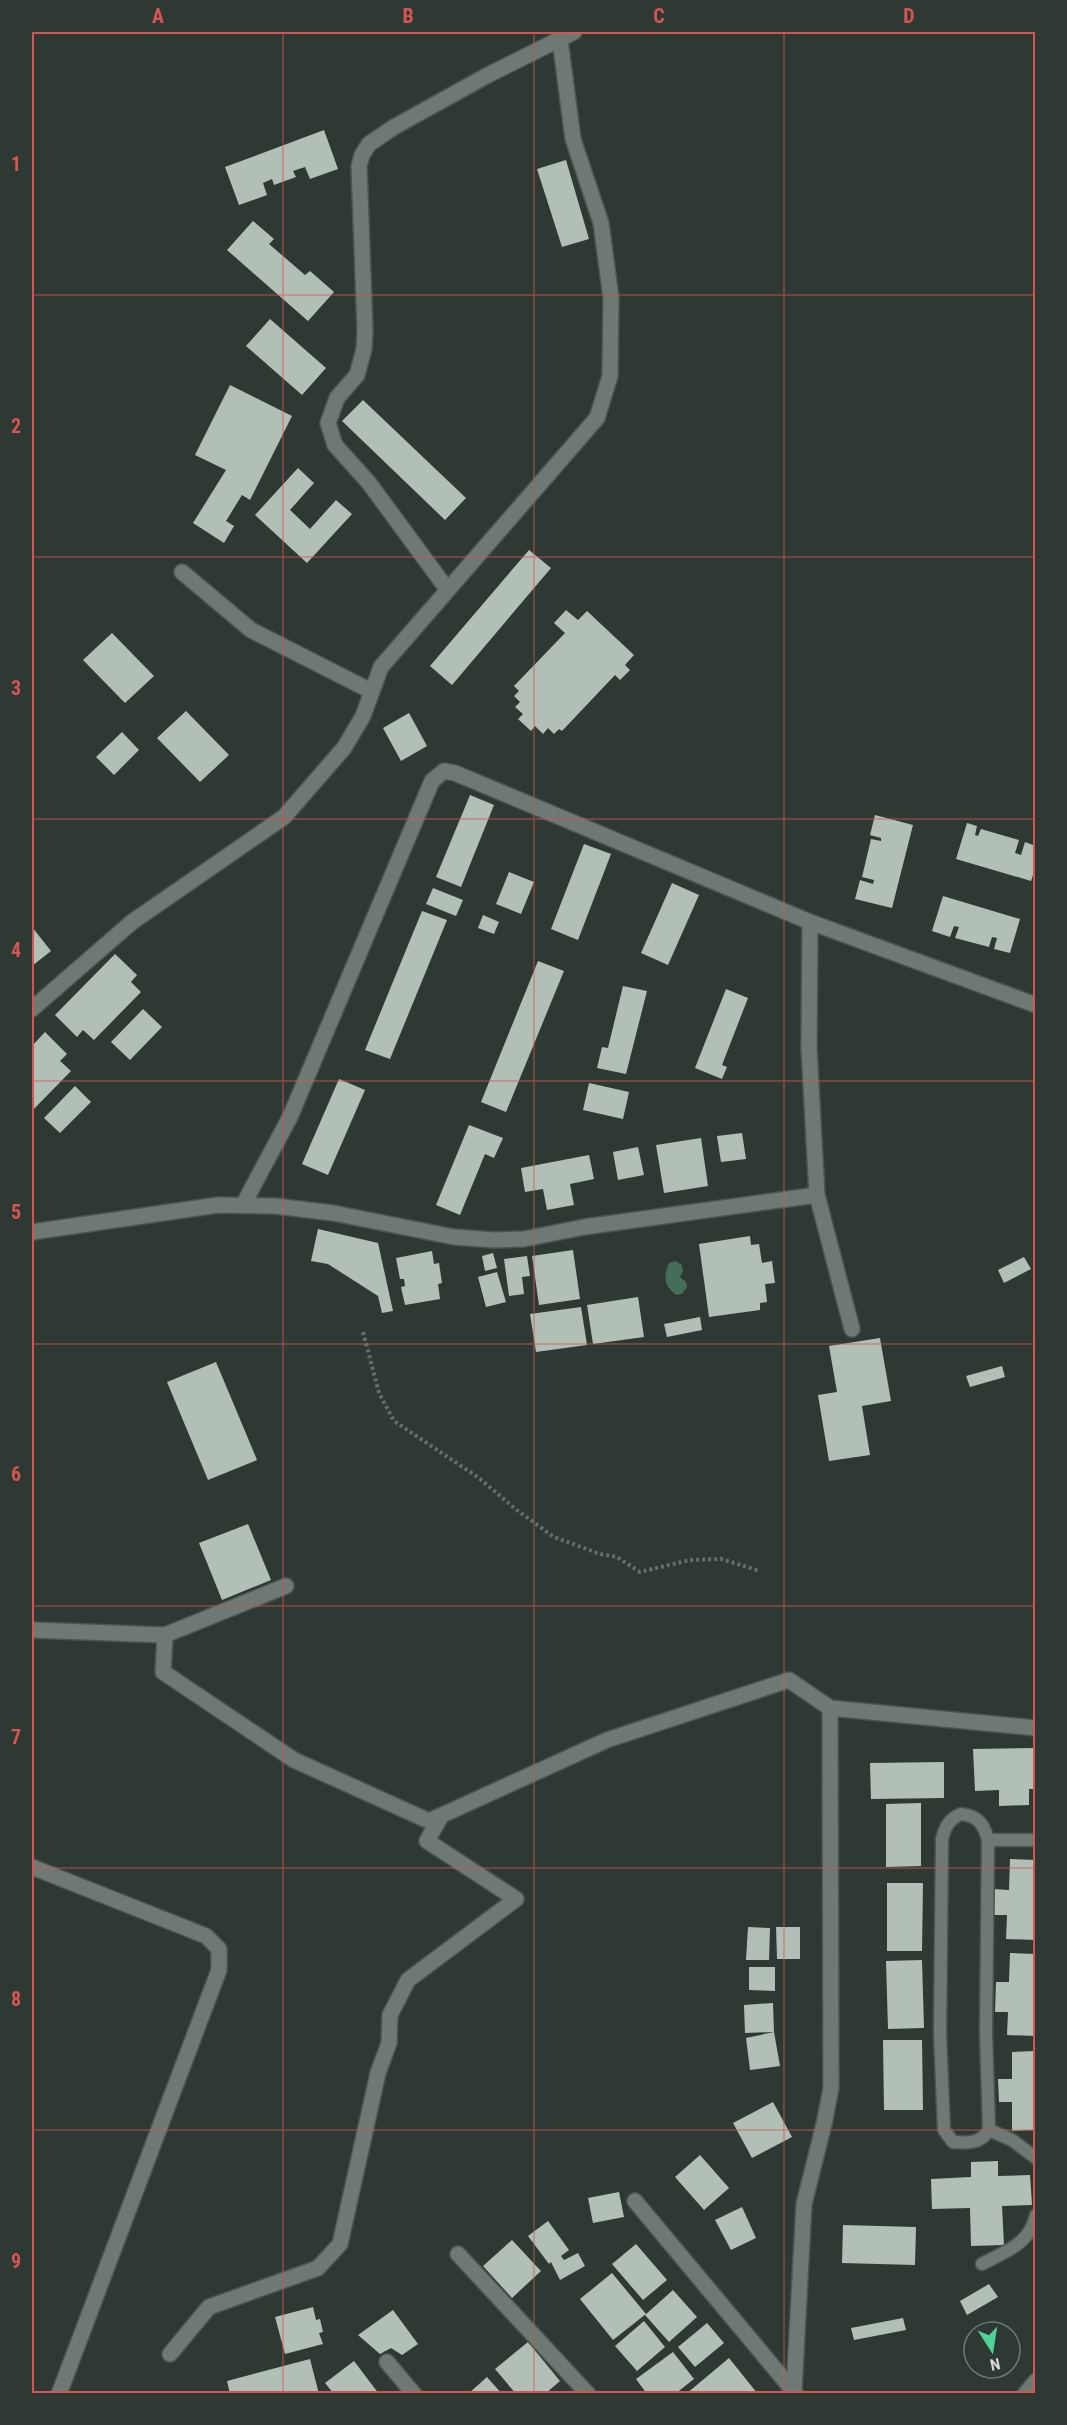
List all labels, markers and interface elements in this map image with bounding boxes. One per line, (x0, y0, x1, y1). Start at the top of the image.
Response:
text: A (152, 4, 164, 28)
text: B (402, 4, 414, 28)
text: C (653, 4, 665, 28)
text: D (903, 4, 915, 28)
text: 1 (11, 152, 21, 176)
text: 2 (11, 414, 21, 438)
text: 3 (11, 676, 21, 700)
text: 4 (11, 938, 21, 962)
text: 5 (11, 1200, 21, 1224)
text: 6 (11, 1462, 21, 1486)
text: 7 (11, 1725, 21, 1749)
text: 8 (11, 1987, 21, 2011)
text: 9 (11, 2249, 21, 2273)
north arrow (962, 2320, 1022, 2380)
text: N (988, 2354, 1002, 2374)

